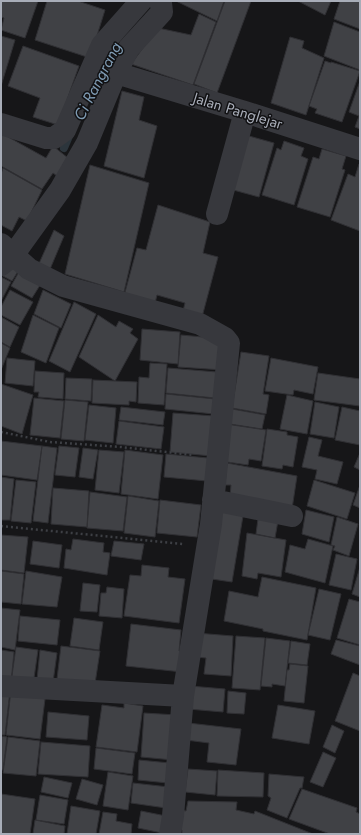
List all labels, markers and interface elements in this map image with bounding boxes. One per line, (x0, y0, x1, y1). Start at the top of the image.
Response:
water label: Ci Rangrang (68, 38, 127, 124)
street label: Jalan Panglejar (189, 86, 286, 135)

